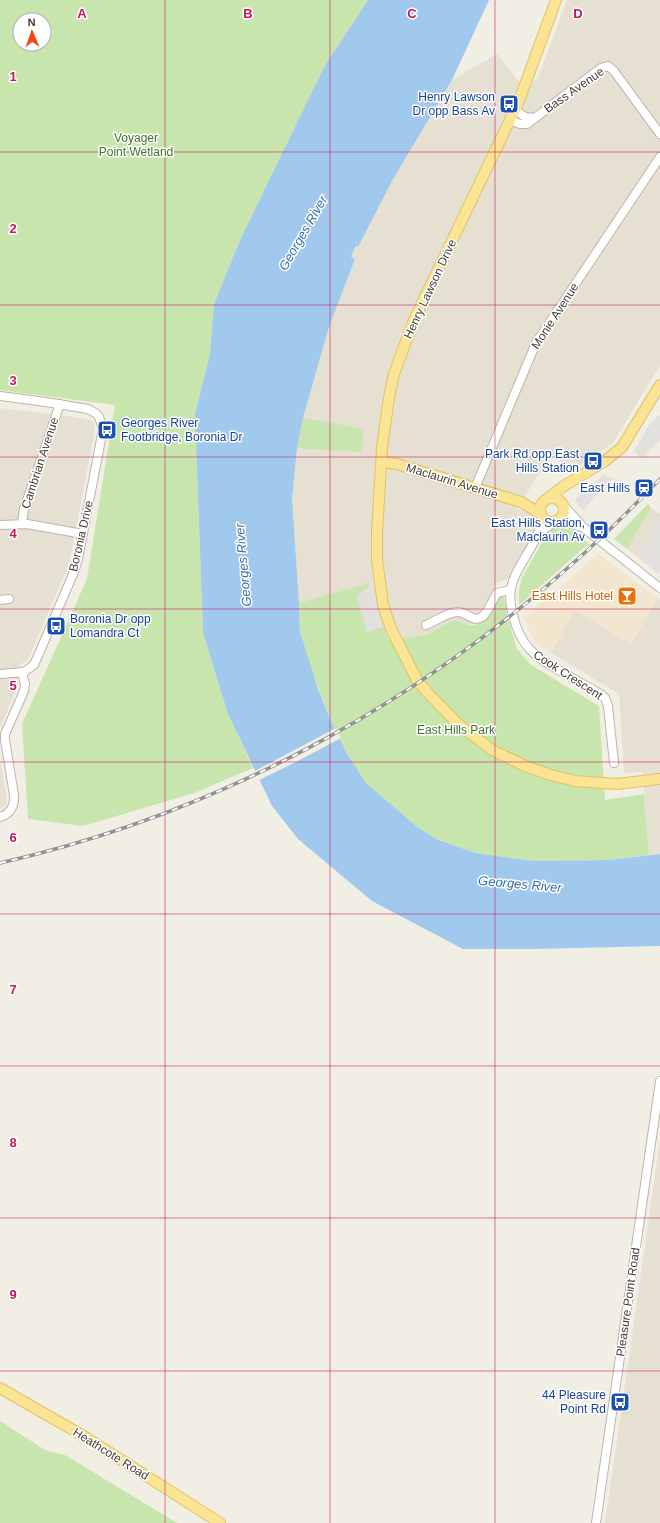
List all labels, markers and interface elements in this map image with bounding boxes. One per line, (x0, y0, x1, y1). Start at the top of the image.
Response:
text: A (77, 6, 87, 21)
text: B (243, 6, 253, 21)
text: C (407, 6, 417, 21)
text: D (573, 6, 583, 21)
north arrow (12, 12, 52, 52)
text: N (27, 16, 36, 28)
street label: Bass Avenue (541, 64, 607, 116)
text: 1 (9, 69, 17, 84)
place label: Henry Lawson Dr opp Bass Av (413, 90, 495, 118)
bus stop icon: Henry Lawson Dr opp Bass Av (498, 93, 520, 115)
park label: Voyager Point Wetland (99, 131, 173, 159)
water label: Georges River (276, 192, 331, 273)
text: 2 (9, 221, 17, 236)
street label: Henry Lawson Drive (401, 237, 459, 341)
street label: Monie Avenue (528, 280, 582, 352)
text: 3 (9, 373, 17, 388)
street label: Cambrian Avenue (19, 415, 61, 510)
place label: Georges River Footbridge, Boronia Dr (121, 416, 242, 444)
bus stop icon: Georges River Footbridge, Boronia Dr (96, 419, 118, 441)
place label: Park Rd opp East Hills Station (485, 447, 580, 475)
bus stop icon: Park Rd opp East Hills Station (582, 450, 604, 472)
street label: Maclaurin Avenue (404, 460, 500, 502)
station icon: East Hills (633, 477, 655, 499)
place label: East Hills (580, 481, 630, 495)
street label: Boronia Drive (66, 499, 96, 573)
place label: East Hills Station, Maclaurin Av (491, 516, 585, 544)
bus stop icon: East Hills Station, Maclaurin Av (588, 519, 610, 541)
water label: Georges River (232, 522, 254, 607)
text: 4 (9, 526, 17, 541)
bar icon: East Hills Hotel (616, 585, 638, 607)
place label: East Hills Hotel (532, 589, 613, 603)
place label: Boronia Dr opp Lomandra Ct (70, 612, 151, 640)
bus stop icon: Boronia Dr opp Lomandra Ct (45, 615, 67, 637)
street label: Cook Crescent (531, 648, 606, 703)
text: 5 (9, 678, 17, 693)
park label: East Hills Park (417, 723, 496, 737)
text: 6 (9, 830, 17, 845)
water label: Georges River (478, 873, 563, 895)
text: 7 (9, 982, 17, 997)
text: 8 (9, 1135, 17, 1150)
street label: Pleasure Point Road (613, 1247, 643, 1357)
text: 9 (9, 1287, 17, 1302)
place label: 44 Pleasure Point Rd (542, 1388, 606, 1416)
bus stop icon: 44 Pleasure Point Rd (609, 1391, 631, 1413)
street label: Heathcote Road (71, 1425, 151, 1483)

